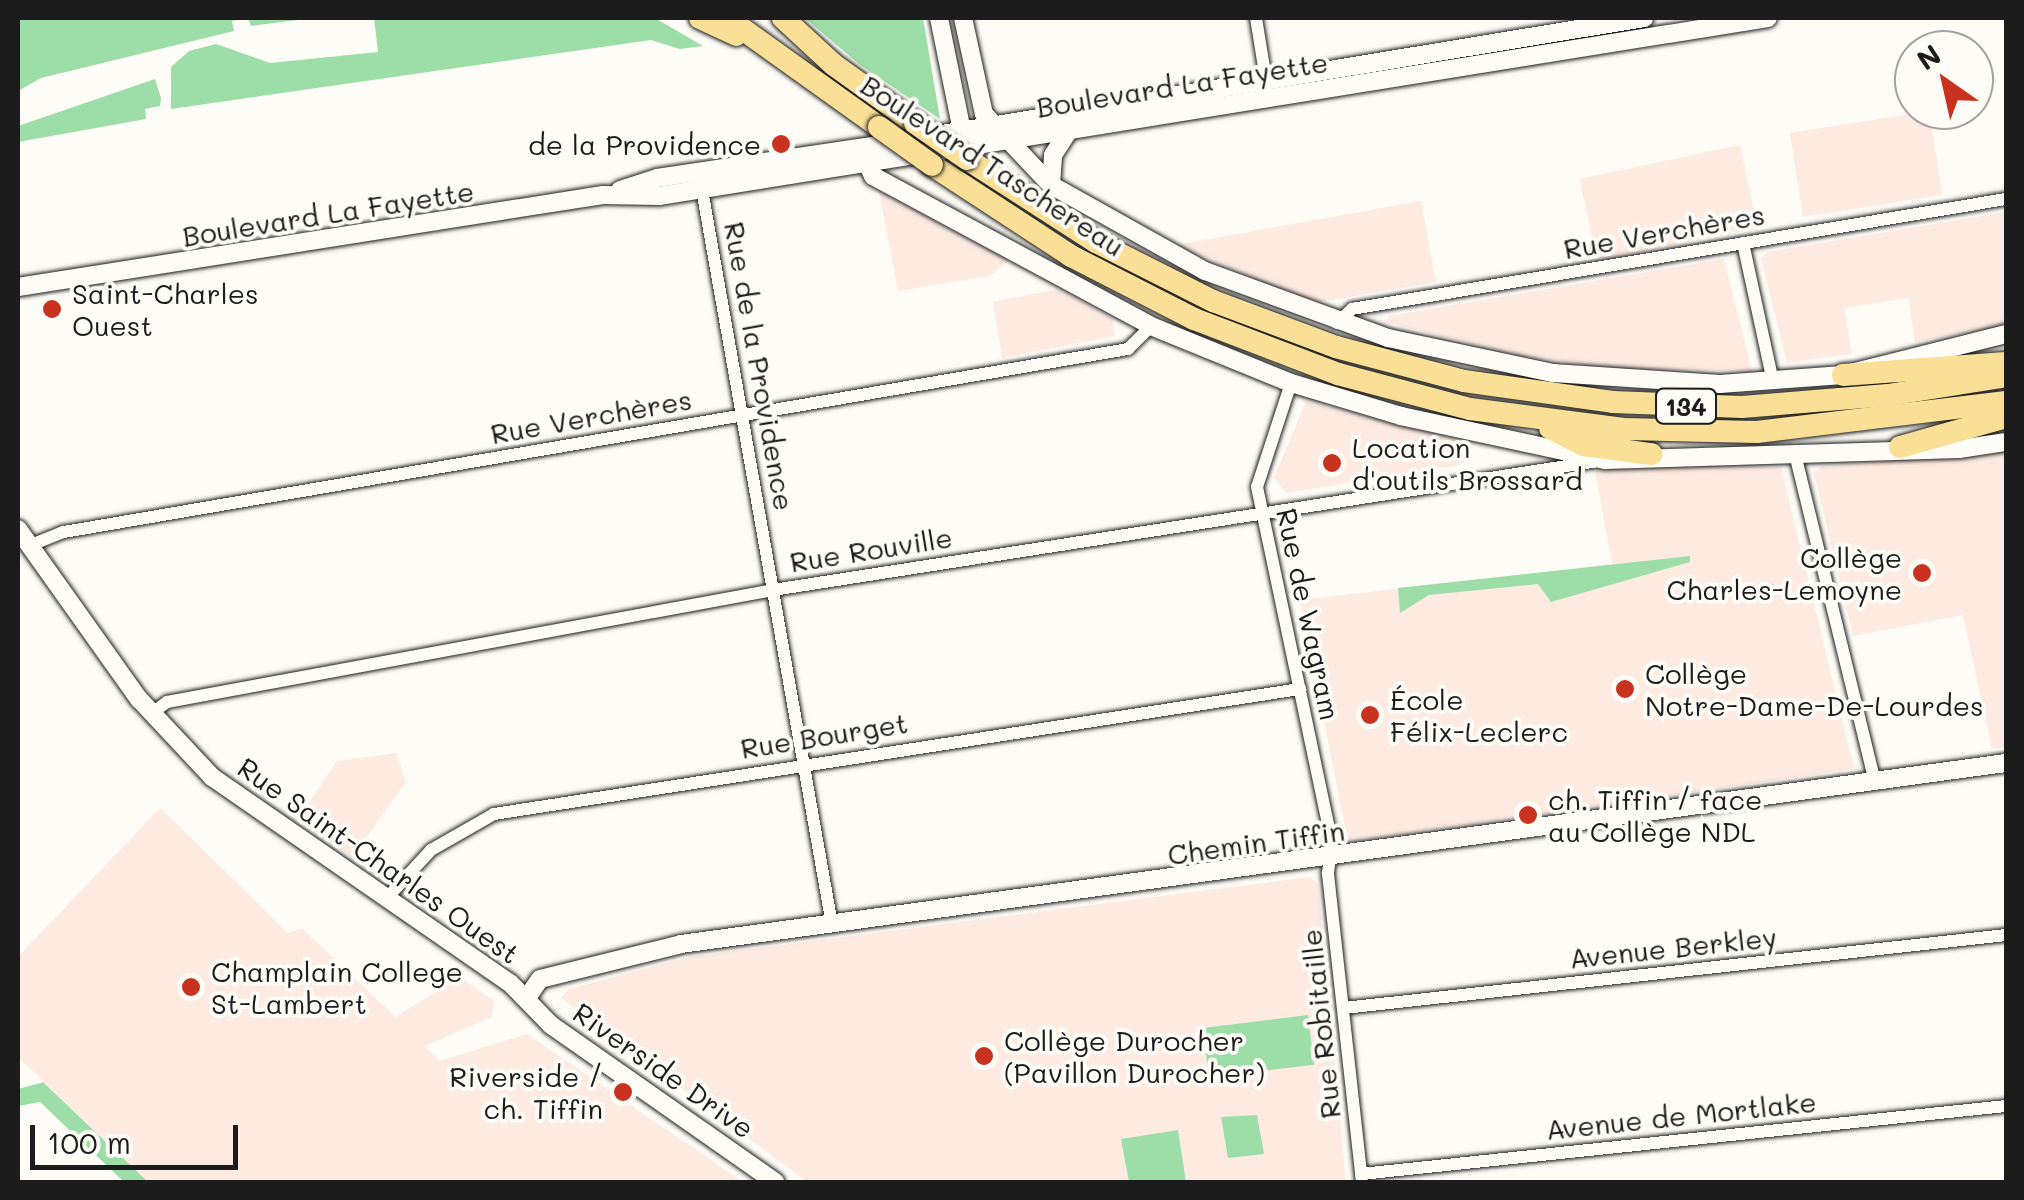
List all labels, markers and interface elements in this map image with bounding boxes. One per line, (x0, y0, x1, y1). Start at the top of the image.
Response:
north arrow (1894, 30, 1994, 130)
text: N (1909, 36, 1947, 78)
street label: Boulevard La Fayette (1034, 44, 1330, 124)
street label: Boulevard Taschereau (855, 67, 1131, 263)
place label: de la Providence (528, 127, 761, 161)
marker: de la Providence (770, 133, 792, 155)
street label: Boulevard La Fayette (180, 173, 476, 253)
street label: Rue Verchères (1561, 197, 1767, 265)
street label: Rue de la Providence (718, 219, 802, 513)
place label: Saint-Charles Ouest (72, 276, 259, 342)
marker: Saint-Charles Ouest (41, 298, 63, 320)
street label: Rue Verchères (488, 382, 694, 450)
road number: 134 (1654, 386, 1718, 426)
place label: Location d'outils Brossard (1352, 430, 1583, 496)
marker: Location d'outils Brossard (1321, 452, 1343, 474)
street label: Rue de Wagram (1270, 505, 1348, 723)
street label: Rue Rouville (787, 520, 955, 578)
place label: Collège Charles-Lemoyne (1666, 540, 1902, 606)
marker: Collège Charles-Lemoyne (1911, 562, 1933, 584)
place label: Collège Notre-Dame-De-Lourdes (1645, 656, 1984, 722)
marker: Collège Notre-Dame-De-Lourdes (1614, 678, 1636, 700)
place label: École Félix-Leclerc (1390, 682, 1568, 748)
marker: École Félix-Leclerc (1359, 704, 1381, 726)
street label: Rue Bourget (738, 705, 910, 765)
street label: Rue Saint-Charles Ouest (232, 750, 526, 970)
place label: ch. Tiffin / face au Collège NDL (1548, 782, 1762, 848)
marker: ch. Tiffin / face au Collège NDL (1517, 804, 1539, 826)
street label: Chemin Tiffin (1165, 813, 1347, 871)
street label: Avenue Berkley (1568, 919, 1778, 975)
street label: Rue Robitaille (1293, 928, 1347, 1120)
place label: Champlain College St-Lambert (211, 954, 463, 1020)
marker: Champlain College St-Lambert (180, 976, 202, 998)
street label: Riverside Drive (567, 995, 761, 1145)
place label: Collège Durocher (Pavillon Durocher) (1004, 1023, 1265, 1089)
marker: Collège Durocher (Pavillon Durocher) (973, 1045, 995, 1067)
place label: Riverside / ch. Tiffin (449, 1059, 603, 1125)
marker: Riverside / ch. Tiffin (612, 1081, 634, 1103)
street label: Avenue de Mortlake (1544, 1084, 1818, 1146)
scale bar (35, 1105, 242, 1167)
text: 100 m (47, 1122, 131, 1162)

